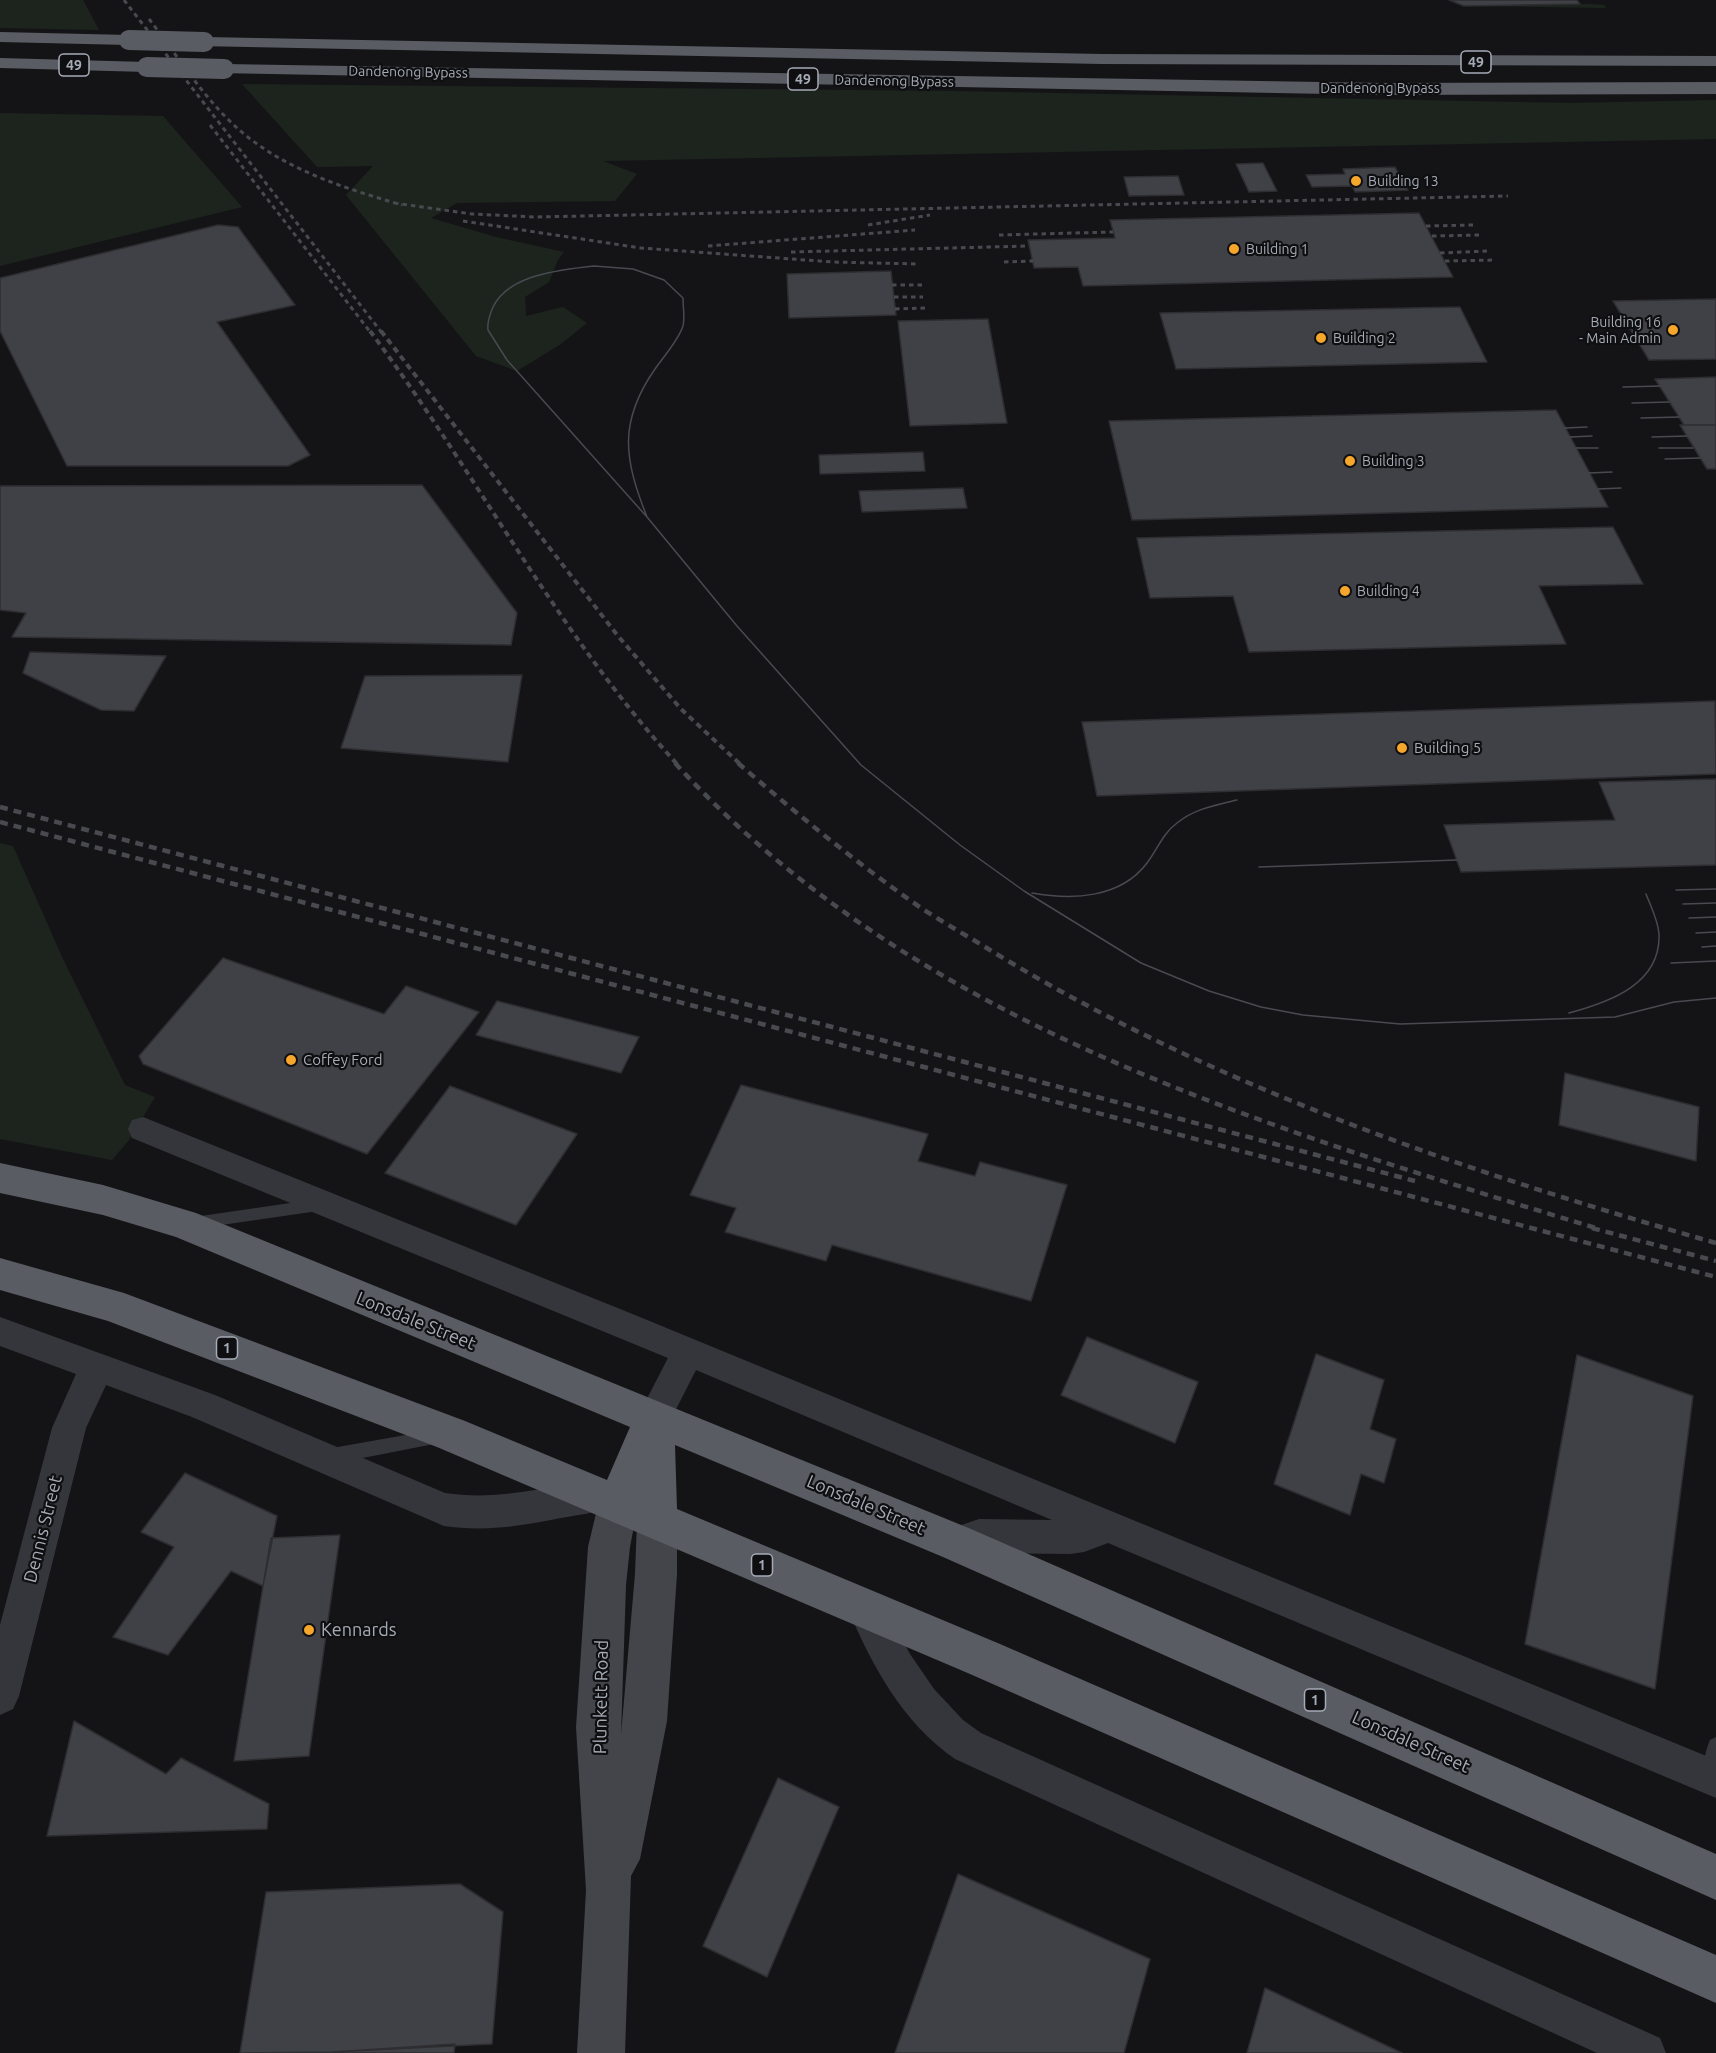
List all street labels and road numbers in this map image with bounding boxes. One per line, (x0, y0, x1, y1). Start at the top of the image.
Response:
road number: 49 (1461, 51, 1491, 73)
road number: 49 (59, 54, 89, 76)
street label: Dandenong Bypass (348, 63, 468, 81)
road number: 49 (788, 68, 818, 90)
street label: Dandenong Bypass (834, 72, 954, 90)
street label: Dandenong Bypass (1320, 80, 1440, 96)
street label: Lonsdale Street (353, 1287, 479, 1355)
road number: 1 (216, 1337, 238, 1359)
street label: Lonsdale Street (804, 1470, 928, 1540)
street label: Dennis Street (19, 1473, 67, 1585)
road number: 1 (752, 1554, 772, 1576)
street label: Plunkett Road (589, 1640, 613, 1754)
road number: 1 (1304, 1689, 1326, 1711)
street label: Lonsdale Street (1349, 1706, 1473, 1778)

